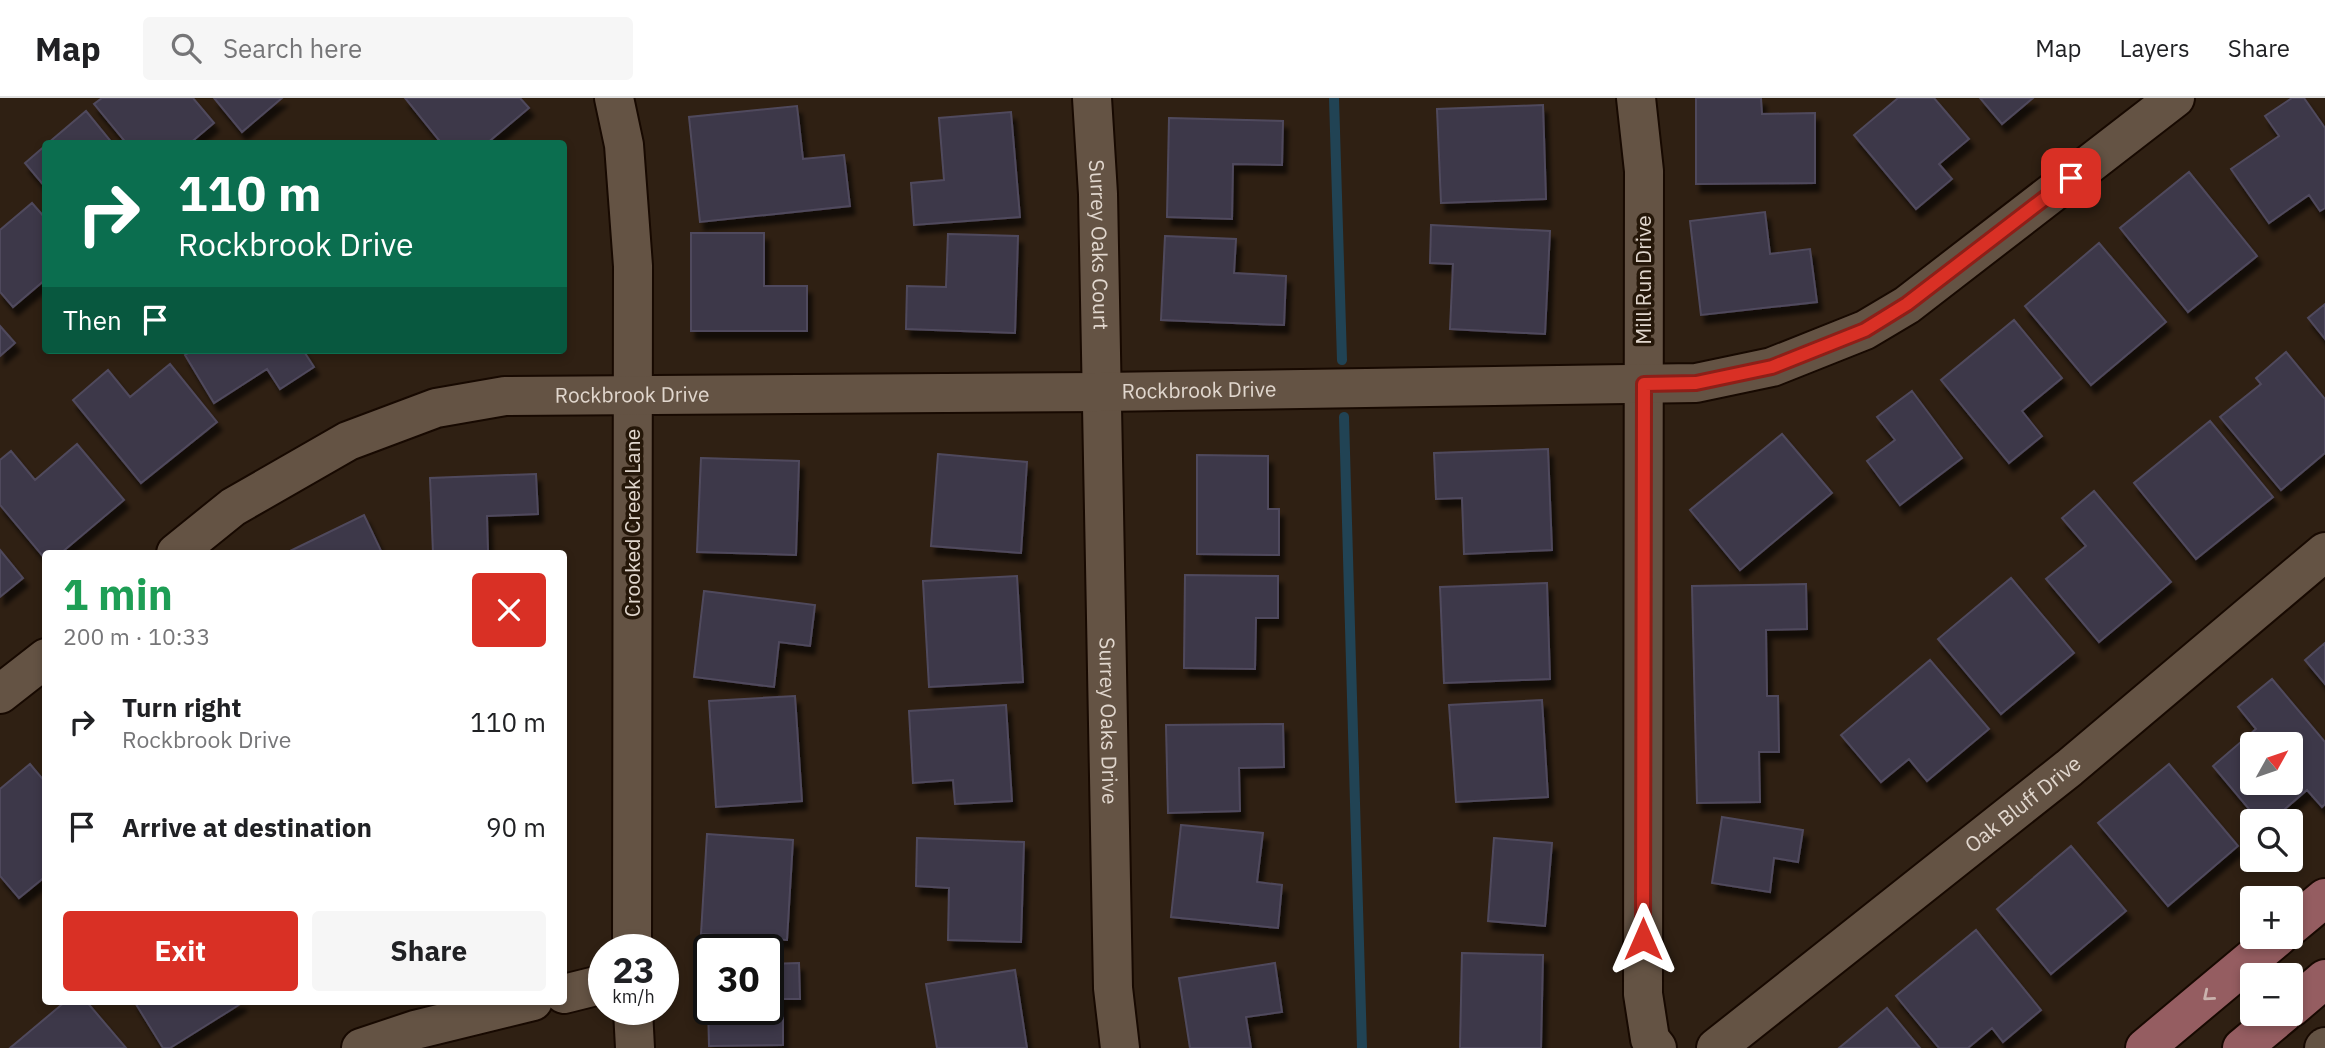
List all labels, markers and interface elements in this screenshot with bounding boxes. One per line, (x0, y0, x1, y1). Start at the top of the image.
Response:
search box (143, 17, 633, 80)
text: Map (35, 27, 101, 70)
icon: search (167, 29, 205, 67)
text: Search here (223, 31, 362, 65)
text: Map (2035, 32, 2082, 64)
text: Layers (2120, 32, 2190, 64)
text: Share (2228, 32, 2290, 64)
pin (2041, 148, 2101, 208)
street label: Surrey Oaks Court (1083, 159, 1116, 330)
icon: arrive (2052, 159, 2090, 197)
text: 110 m (178, 161, 322, 224)
icon: right (63, 168, 154, 259)
street label: Mill Run Drive (1629, 215, 1657, 345)
text: Rockbrook Drive (178, 223, 414, 265)
icon: arrive (136, 301, 174, 339)
text: Then (63, 303, 122, 337)
street label: Rockbrook Drive (1122, 374, 1277, 405)
street label: Rockbrook Drive (555, 380, 710, 409)
street label: Crooked Creek Lane (618, 429, 646, 617)
text: 1 min (63, 567, 173, 622)
button: close (472, 573, 546, 647)
text: 200 m · 10:33 (63, 621, 210, 651)
street label: Surrey Oaks Drive (1093, 637, 1125, 805)
text: Turn right (122, 690, 241, 724)
icon: right (63, 703, 101, 741)
text: 110 m (470, 705, 546, 739)
text: Rockbrook Drive (122, 724, 291, 754)
north arrow (2240, 732, 2303, 794)
map controls (2240, 732, 2303, 1026)
street label: Oak Bluff Drive (1959, 749, 2086, 858)
icon: arrive (63, 808, 101, 846)
button: search (2240, 809, 2303, 872)
text: Arrive at destination (122, 810, 372, 844)
text: 90 m (486, 810, 546, 844)
button: + (2240, 886, 2303, 949)
position arrow (1606, 902, 1680, 976)
button: Exit (63, 911, 298, 991)
button: Share (312, 911, 546, 991)
speed limit sign: 30 (693, 934, 784, 1025)
text: 23 (612, 947, 655, 993)
button: − (2240, 963, 2303, 1026)
text: km/h (612, 985, 655, 1008)
one-way arrow (2203, 987, 2215, 1000)

